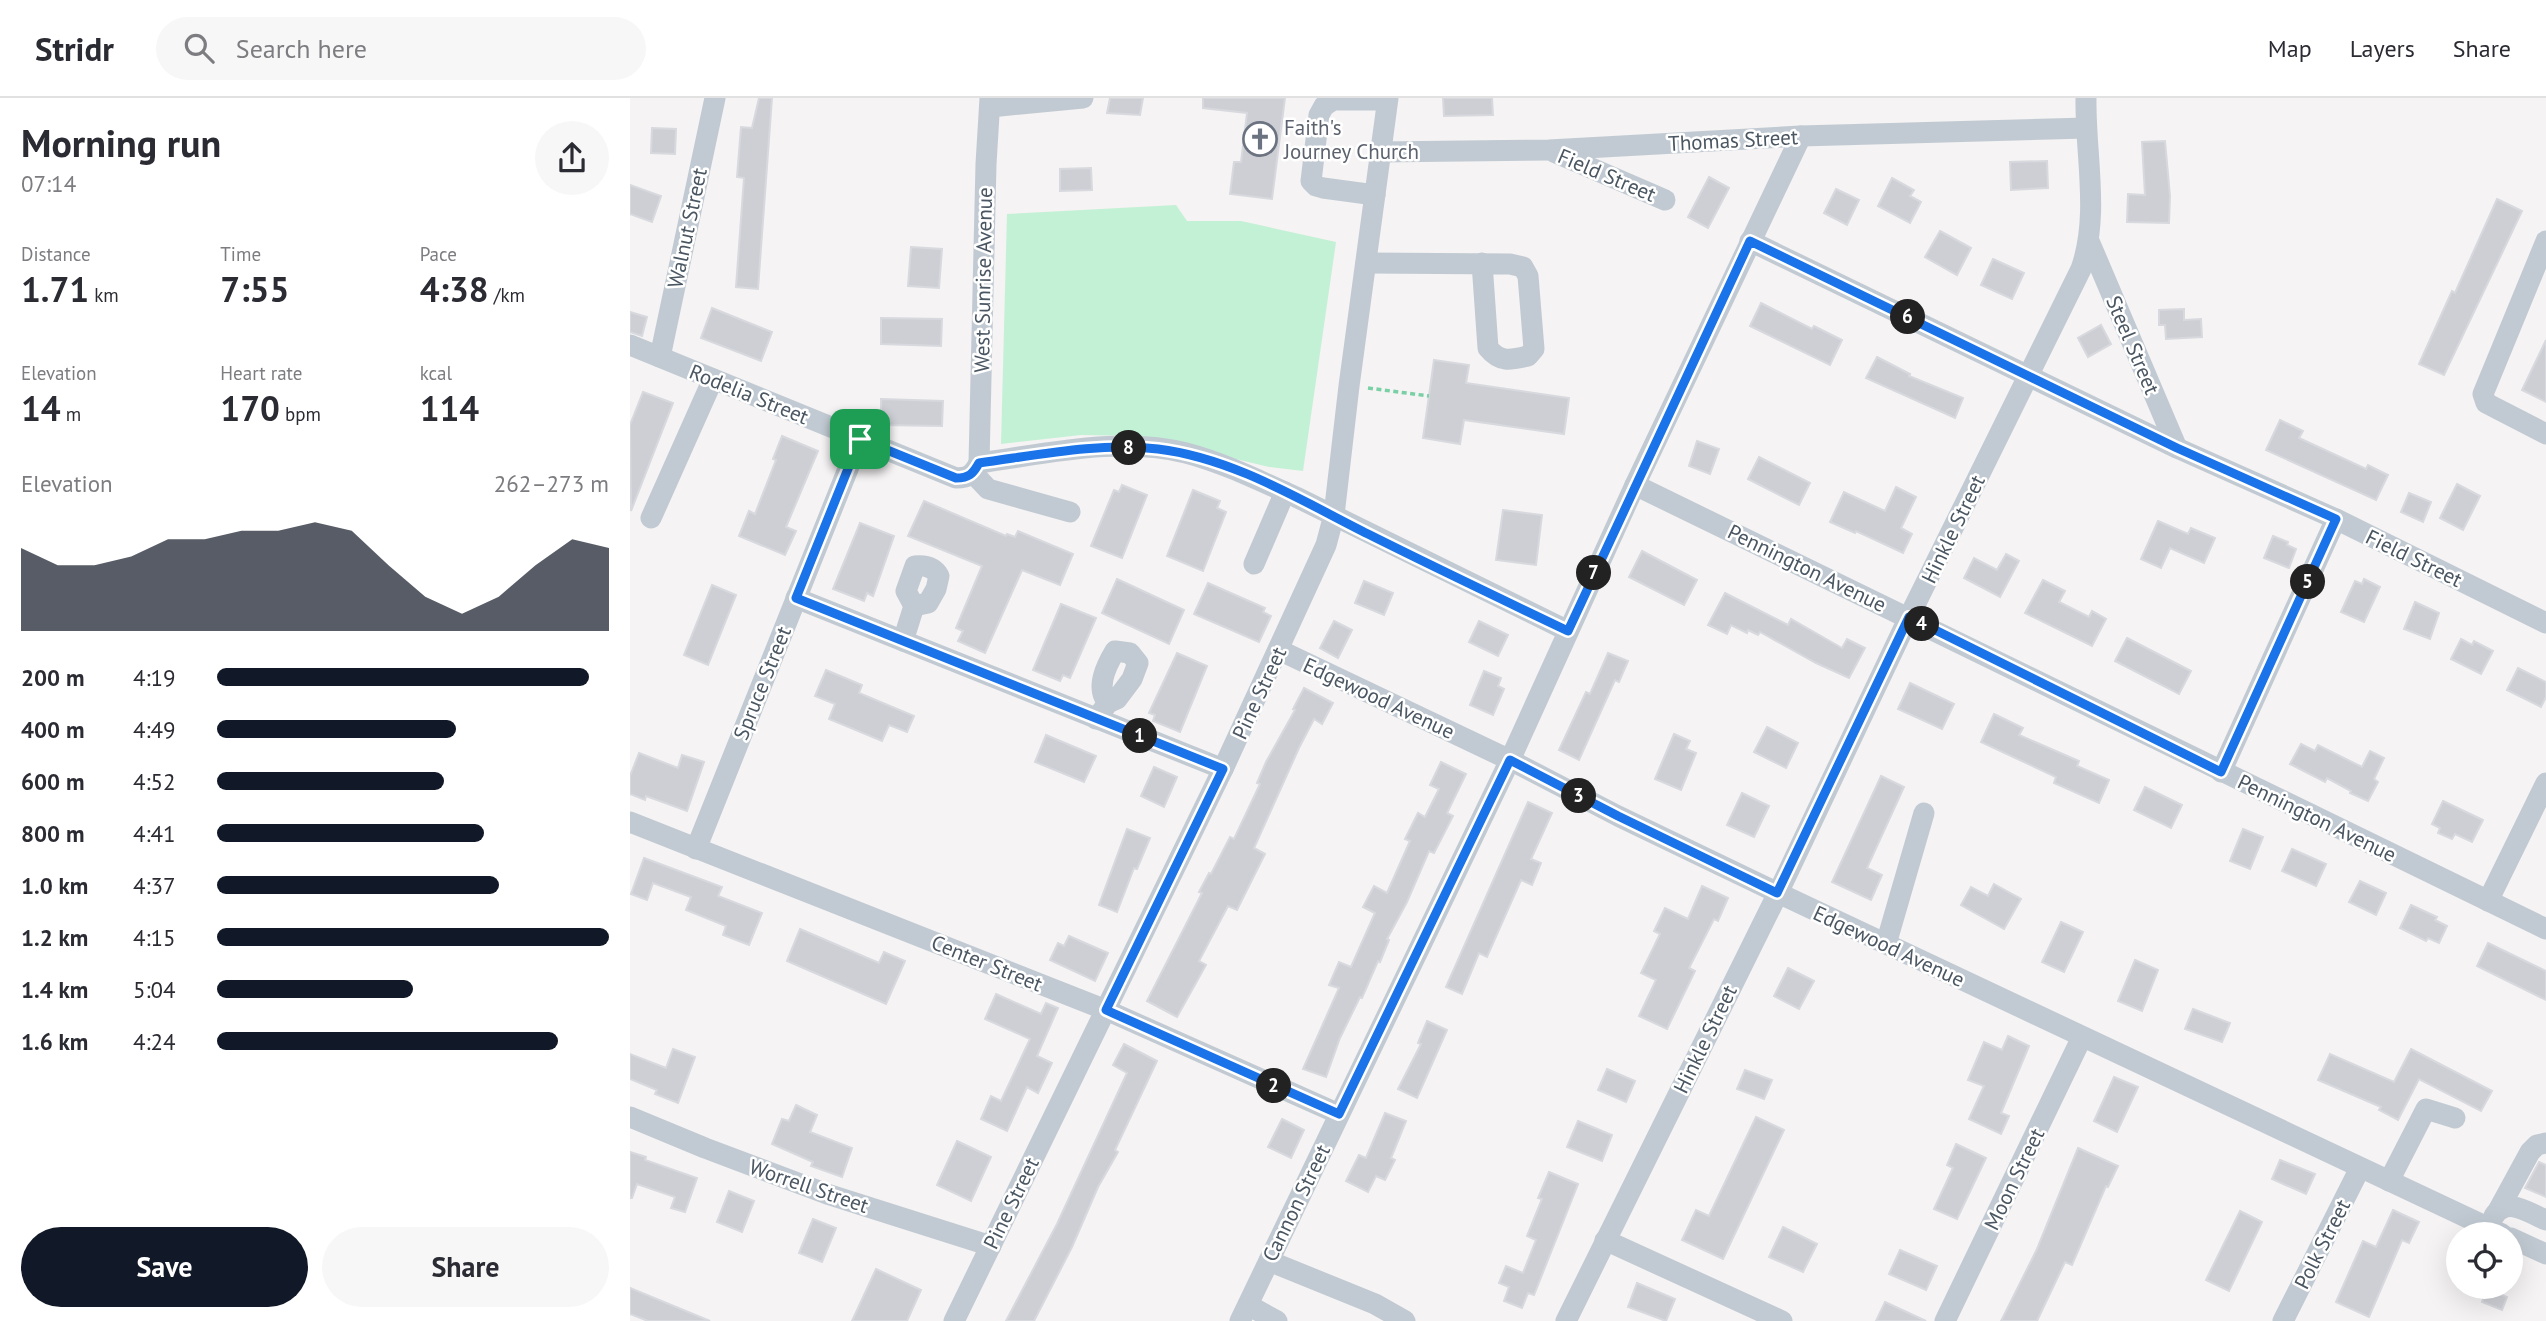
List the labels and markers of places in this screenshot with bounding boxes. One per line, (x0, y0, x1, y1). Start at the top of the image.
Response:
place label: Faith's Journey Church (1283, 114, 1419, 165)
church icon: Faith's Journey Church (1241, 120, 1279, 158)
pin: 6 (1890, 300, 1926, 334)
pin (830, 409, 890, 469)
pin: 8 (1112, 430, 1146, 466)
pin: 7 (1576, 556, 1612, 590)
pin: 5 (2290, 564, 2326, 600)
pin: 4 (1904, 606, 1940, 642)
pin: 1 (1122, 718, 1158, 754)
pin: 3 (1562, 778, 1597, 814)
pin: 2 (1256, 1068, 1292, 1104)

